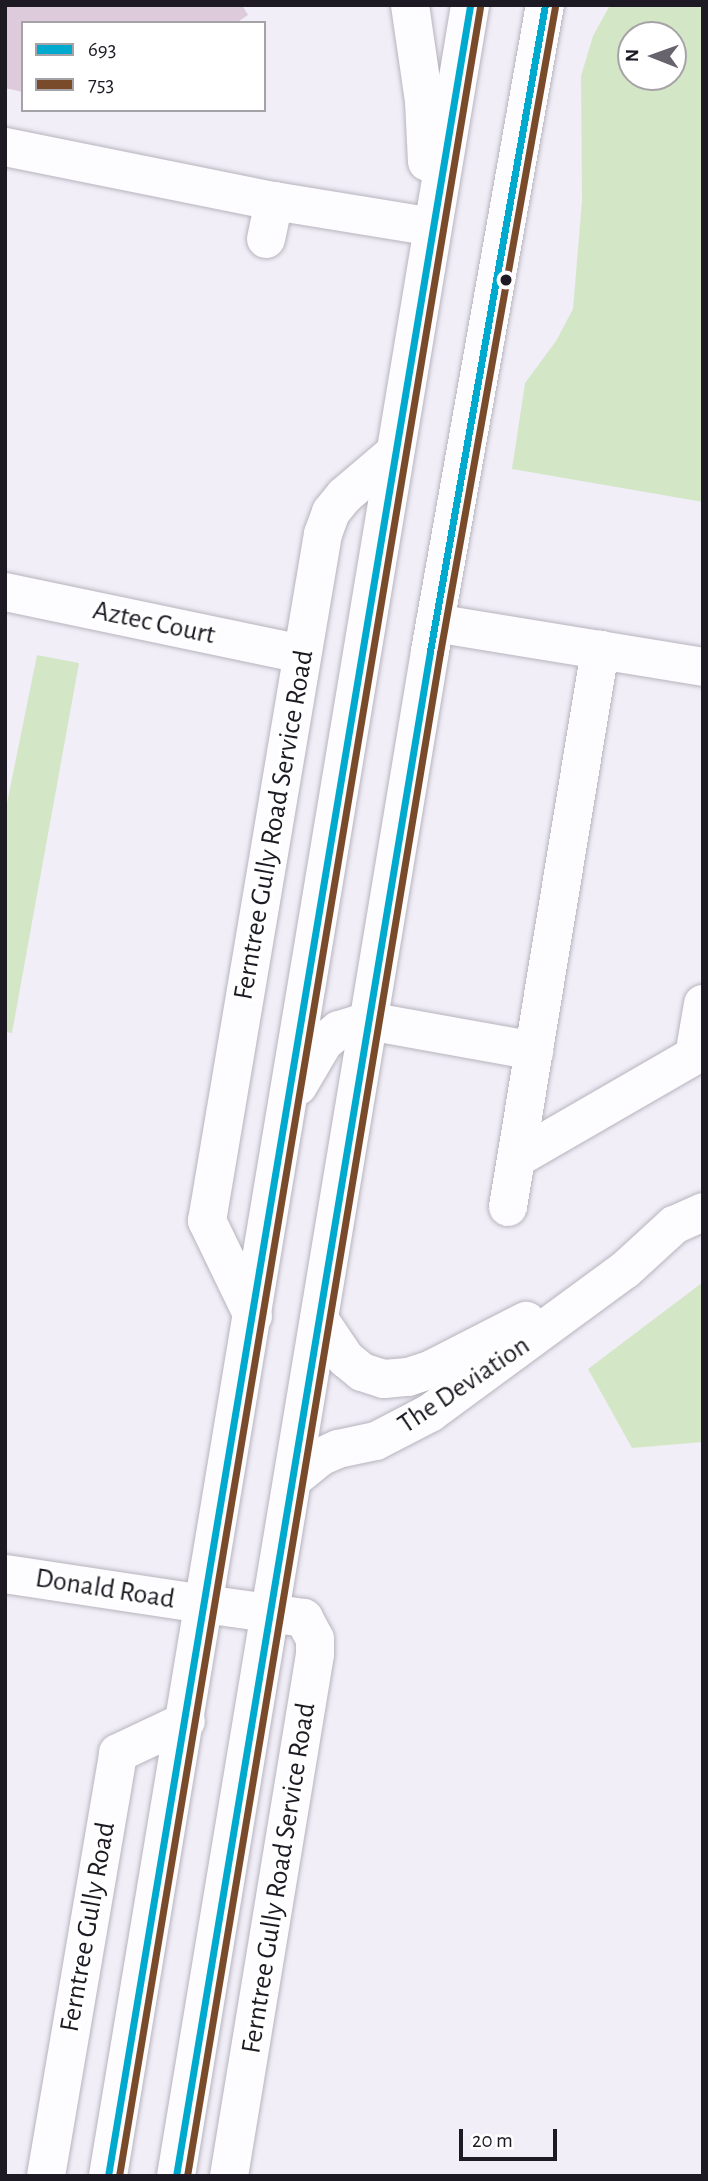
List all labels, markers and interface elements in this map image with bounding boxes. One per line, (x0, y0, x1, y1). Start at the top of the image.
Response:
legend (21, 21, 266, 112)
north arrow (617, 21, 687, 91)
text: 693 (88, 39, 116, 60)
text: N (623, 49, 642, 62)
text: 753 (88, 74, 114, 95)
unlabelled marker (499, 273, 513, 287)
street label: Aztec Court (90, 594, 218, 652)
street label: Ferntree Gully Road Service Road (227, 647, 321, 1003)
street label: The Deviation (392, 1329, 536, 1441)
street label: Donald Road (33, 1561, 177, 1617)
street label: Ferntree Gully Road Service Road (235, 1700, 323, 2056)
street label: Ferntree Gully Road (53, 1819, 123, 2035)
scale bar (463, 2114, 561, 2158)
text: 20 m (472, 2130, 513, 2151)

